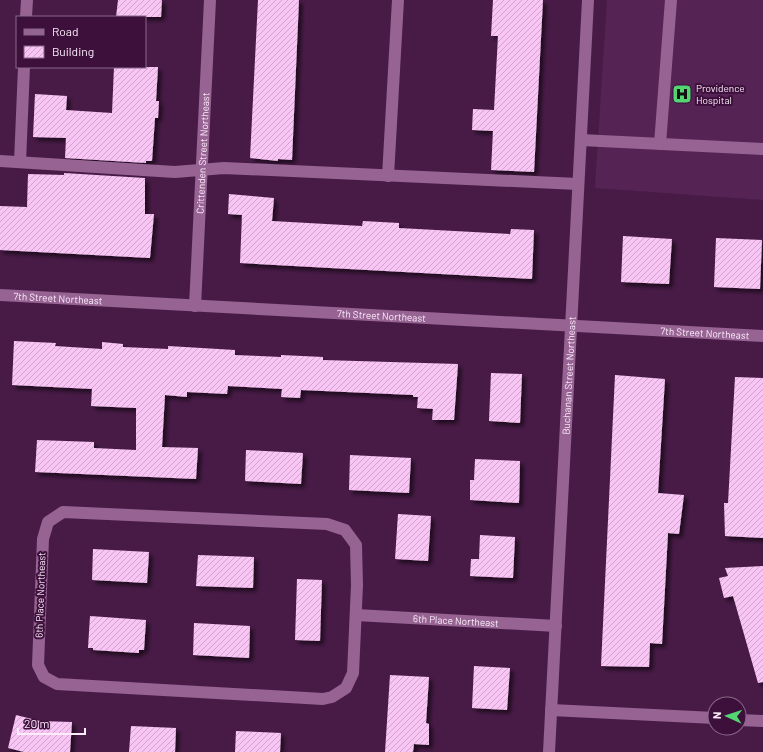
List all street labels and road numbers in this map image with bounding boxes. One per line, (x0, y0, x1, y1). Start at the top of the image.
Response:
street label: Crittenden Street Northeast (194, 92, 211, 214)
street label: 7th Street Northeast (13, 290, 103, 307)
street label: 7th Street Northeast (337, 307, 427, 324)
street label: Buchanan Street Northeast (559, 316, 578, 435)
street label: 7th Street Northeast (660, 325, 750, 341)
street label: 6th Place Northeast (33, 552, 48, 638)
street label: 6th Place Northeast (413, 612, 499, 629)

